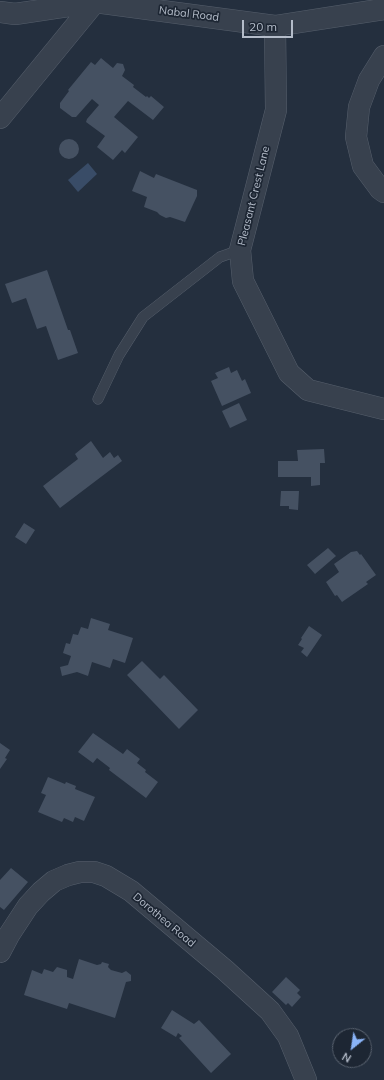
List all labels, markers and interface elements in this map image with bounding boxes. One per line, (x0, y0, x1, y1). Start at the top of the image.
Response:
street label: Nabal Road (158, 4, 220, 24)
scale bar (244, 12, 295, 38)
text: 20 m (249, 19, 277, 34)
street label: Pleasant Crest Lane (235, 145, 273, 247)
street label: Dorothea Road (130, 890, 198, 950)
north arrow (332, 1028, 372, 1068)
text: N (339, 1049, 354, 1066)

